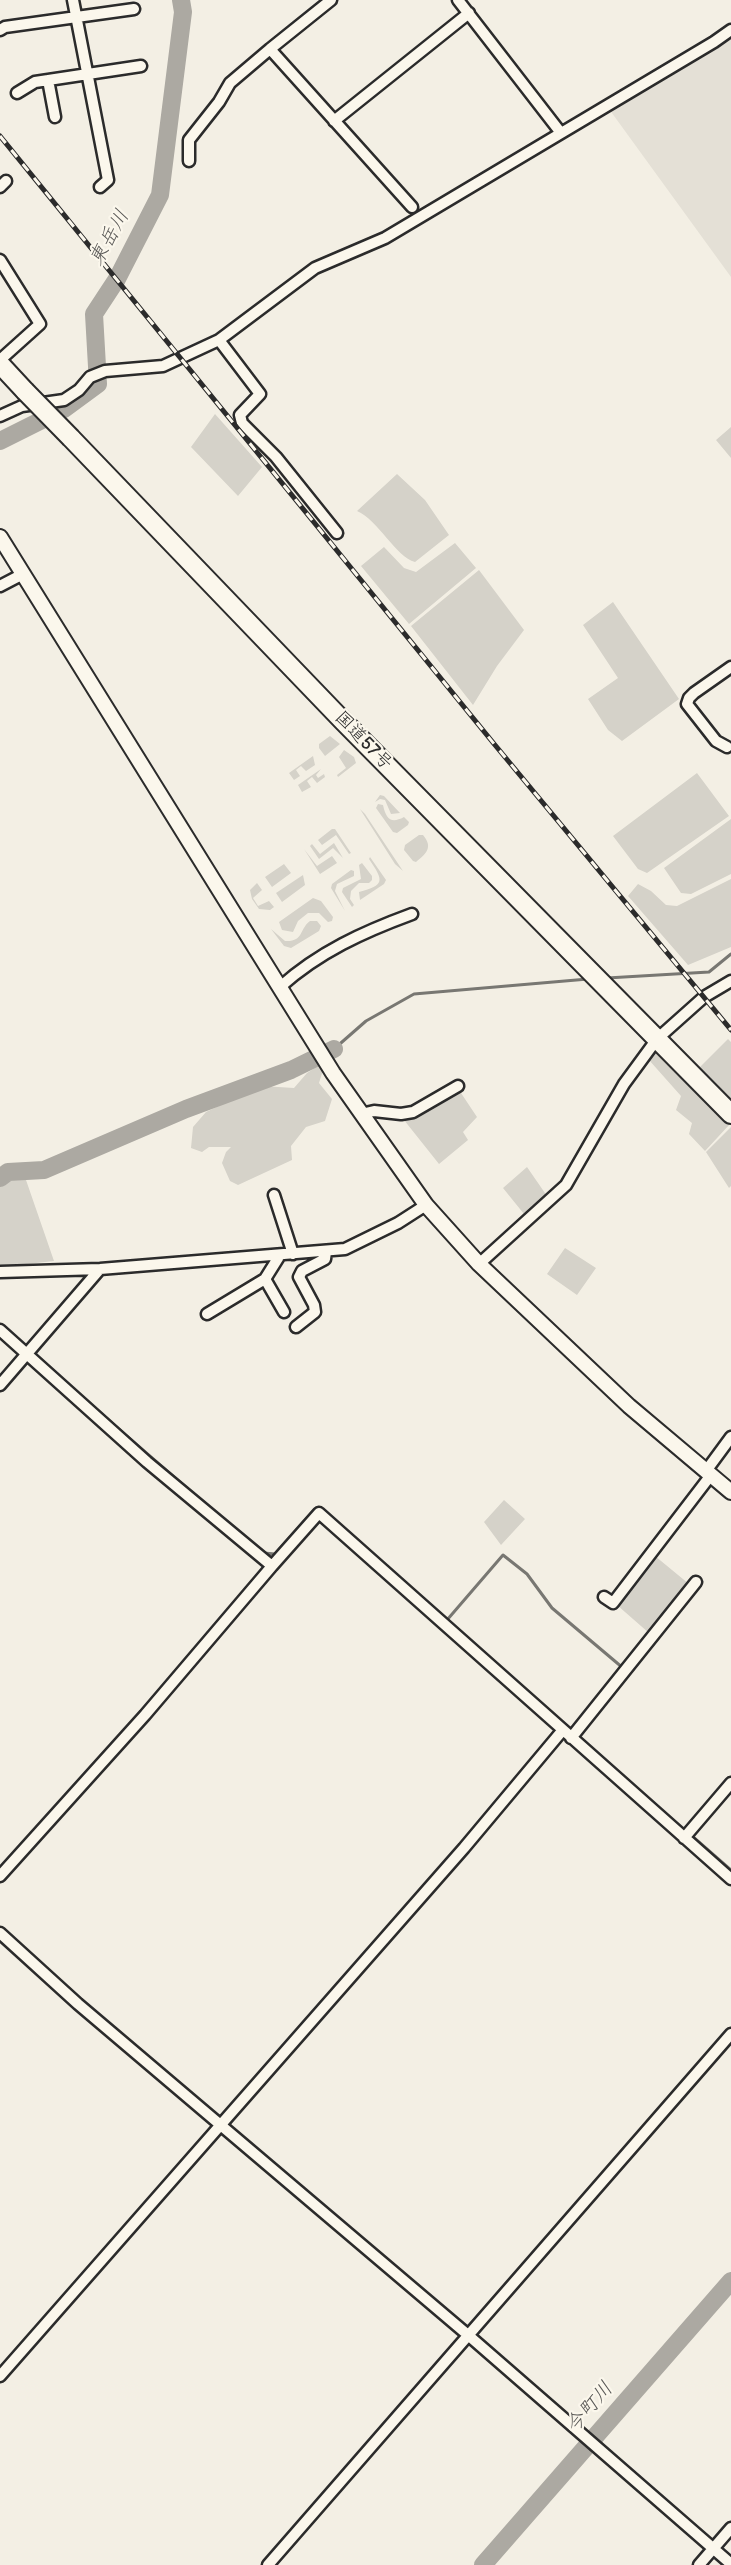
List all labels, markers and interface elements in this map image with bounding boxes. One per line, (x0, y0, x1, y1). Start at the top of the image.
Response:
water label: 東岳川 (85, 206, 135, 270)
street label: 国道57号 (330, 707, 396, 775)
water label: 今町川 (561, 2377, 619, 2439)

